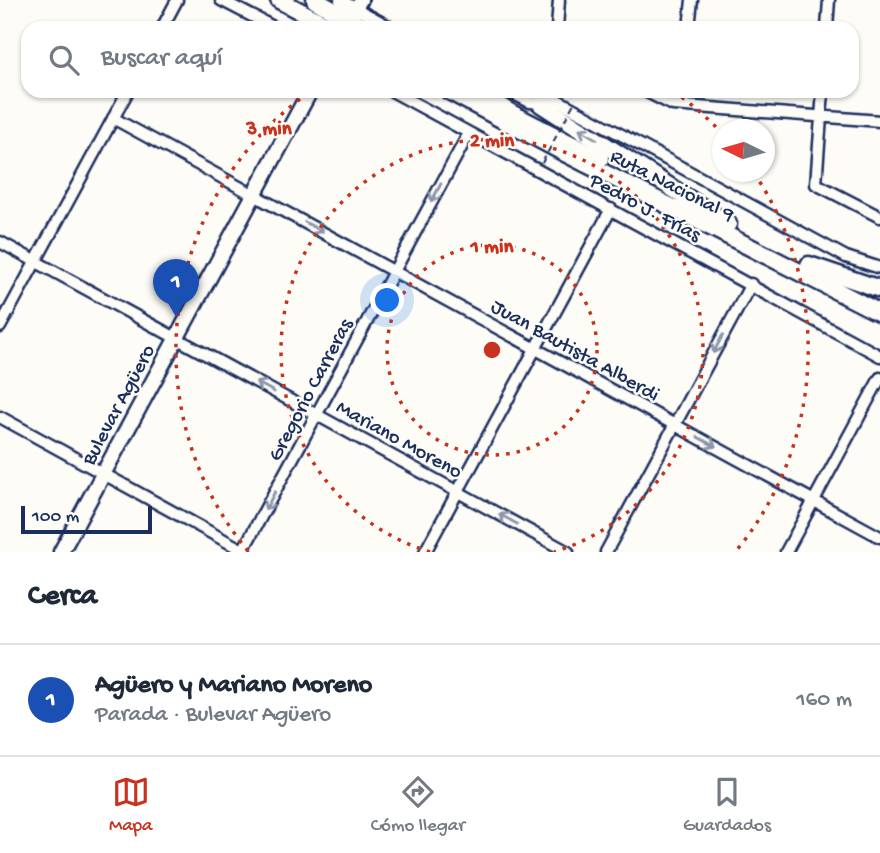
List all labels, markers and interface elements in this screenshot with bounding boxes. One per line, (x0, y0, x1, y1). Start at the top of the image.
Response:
search box (21, 21, 859, 98)
icon: search (45, 41, 83, 79)
text: Buscar aquí (101, 44, 223, 75)
text: 3 min (245, 118, 293, 143)
north arrow (712, 119, 775, 182)
one-way arrow (579, 127, 599, 141)
text: 2 min (470, 130, 515, 155)
street label: Ruta Nacional 9 (605, 145, 738, 229)
street label: Pedro J. Frías (583, 169, 706, 250)
one-way arrow (429, 182, 443, 203)
one-way arrow (303, 221, 324, 235)
text: 1 min (470, 236, 514, 261)
pin: 1 (153, 259, 199, 317)
your location (370, 283, 404, 317)
street label: Juan Bautista Alberdi (486, 295, 663, 409)
street label: Gregorio Carreras (264, 314, 361, 466)
one-way arrow (711, 333, 724, 354)
centre of rings (480, 338, 504, 362)
street label: Bulevar Agüero (77, 341, 162, 471)
one-way arrow (256, 380, 276, 394)
street label: Mariano Moreno (331, 396, 466, 486)
one-way arrow (696, 436, 717, 449)
one-way arrow (263, 490, 276, 511)
scale bar (21, 503, 152, 535)
text: 100 m (32, 506, 79, 529)
one-way arrow (498, 512, 519, 525)
text: Cerca (28, 580, 97, 615)
text: Agüero y Mariano Moreno (95, 671, 372, 702)
text: 1 (46, 687, 56, 714)
text: 160 m (796, 687, 852, 714)
text: Parada · Bulevar Agüero (95, 702, 331, 729)
tab: Mapa (109, 773, 153, 838)
tab: Cómo llegar (371, 773, 465, 838)
tab: Guardados (683, 773, 771, 838)

